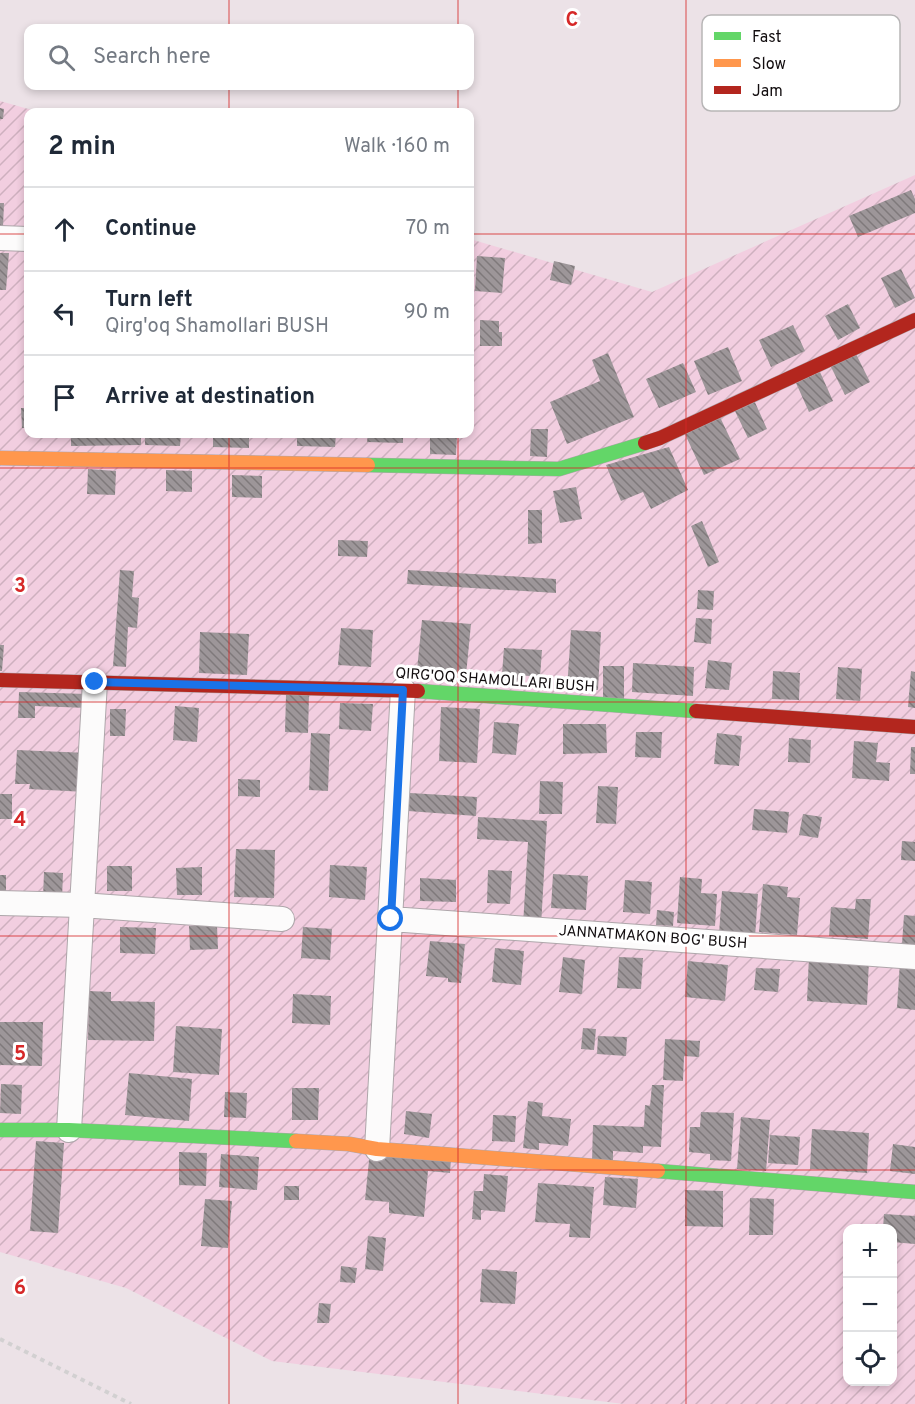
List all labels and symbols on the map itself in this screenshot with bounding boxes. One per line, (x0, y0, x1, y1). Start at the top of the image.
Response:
text: C (566, 8, 578, 34)
legend (702, 15, 900, 111)
text: Fast (752, 28, 782, 48)
text: Slow (752, 55, 786, 75)
text: Jam (752, 82, 783, 102)
text: 3 (14, 574, 26, 600)
street label: QIRG'OQ SHAMOLLARI BUSH (395, 665, 595, 697)
route end (81, 668, 107, 694)
text: 4 (14, 808, 26, 834)
route start (377, 905, 403, 931)
street label: JANNATMAKON BOG' BUSH (558, 922, 748, 954)
text: 5 (14, 1042, 26, 1068)
text: 6 (14, 1276, 26, 1302)

